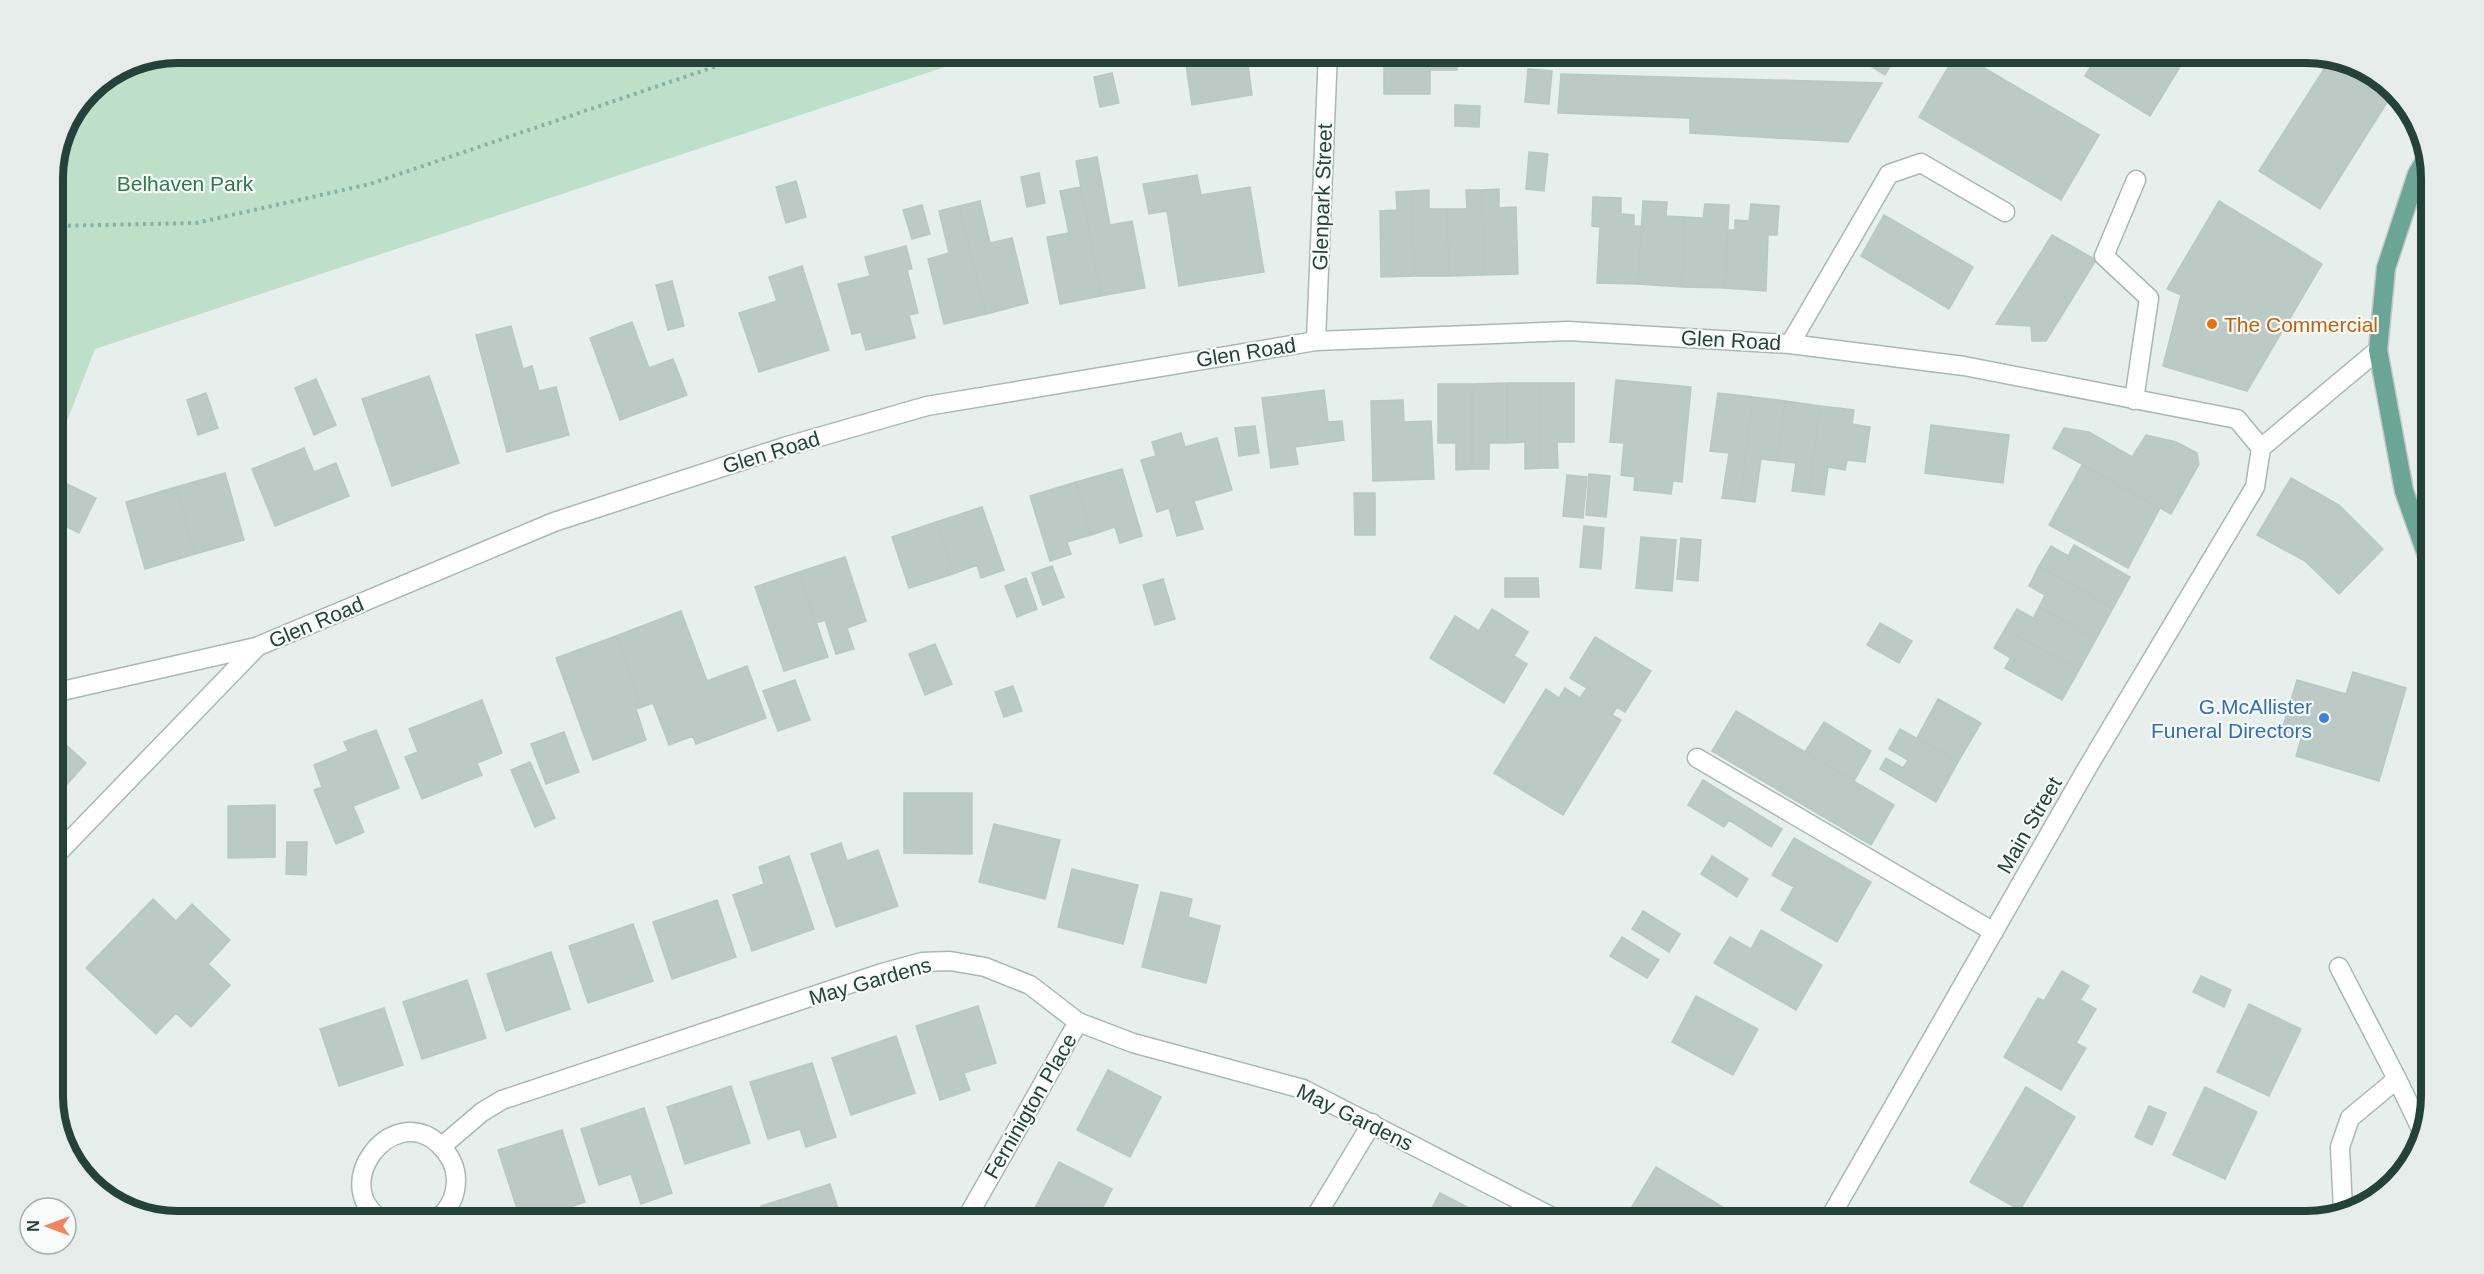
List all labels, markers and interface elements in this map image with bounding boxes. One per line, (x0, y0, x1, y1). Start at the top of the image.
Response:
street label: Glenpark Street (1308, 123, 1336, 271)
park label: Belhaven Park (117, 172, 254, 195)
place label: The Commercial (2224, 313, 2378, 336)
marker: The Commercial (2205, 317, 2219, 331)
street label: Glen Road (1680, 326, 1782, 354)
street label: Glen Road (1195, 333, 1297, 371)
street label: Glen Road (720, 426, 822, 478)
street label: Glen Road (265, 592, 367, 652)
place label: G.McAllister Funeral Directors (2151, 695, 2312, 742)
marker: G.McAllister Funeral Directors (2317, 711, 2331, 725)
street label: Main Street (1992, 773, 2066, 877)
street label: May Gardens (806, 953, 934, 1009)
street label: Ferninigton Place (979, 1029, 1081, 1183)
street label: May Gardens (1293, 1079, 1417, 1155)
north arrow (18, 1196, 78, 1256)
text: N (25, 1220, 42, 1232)

